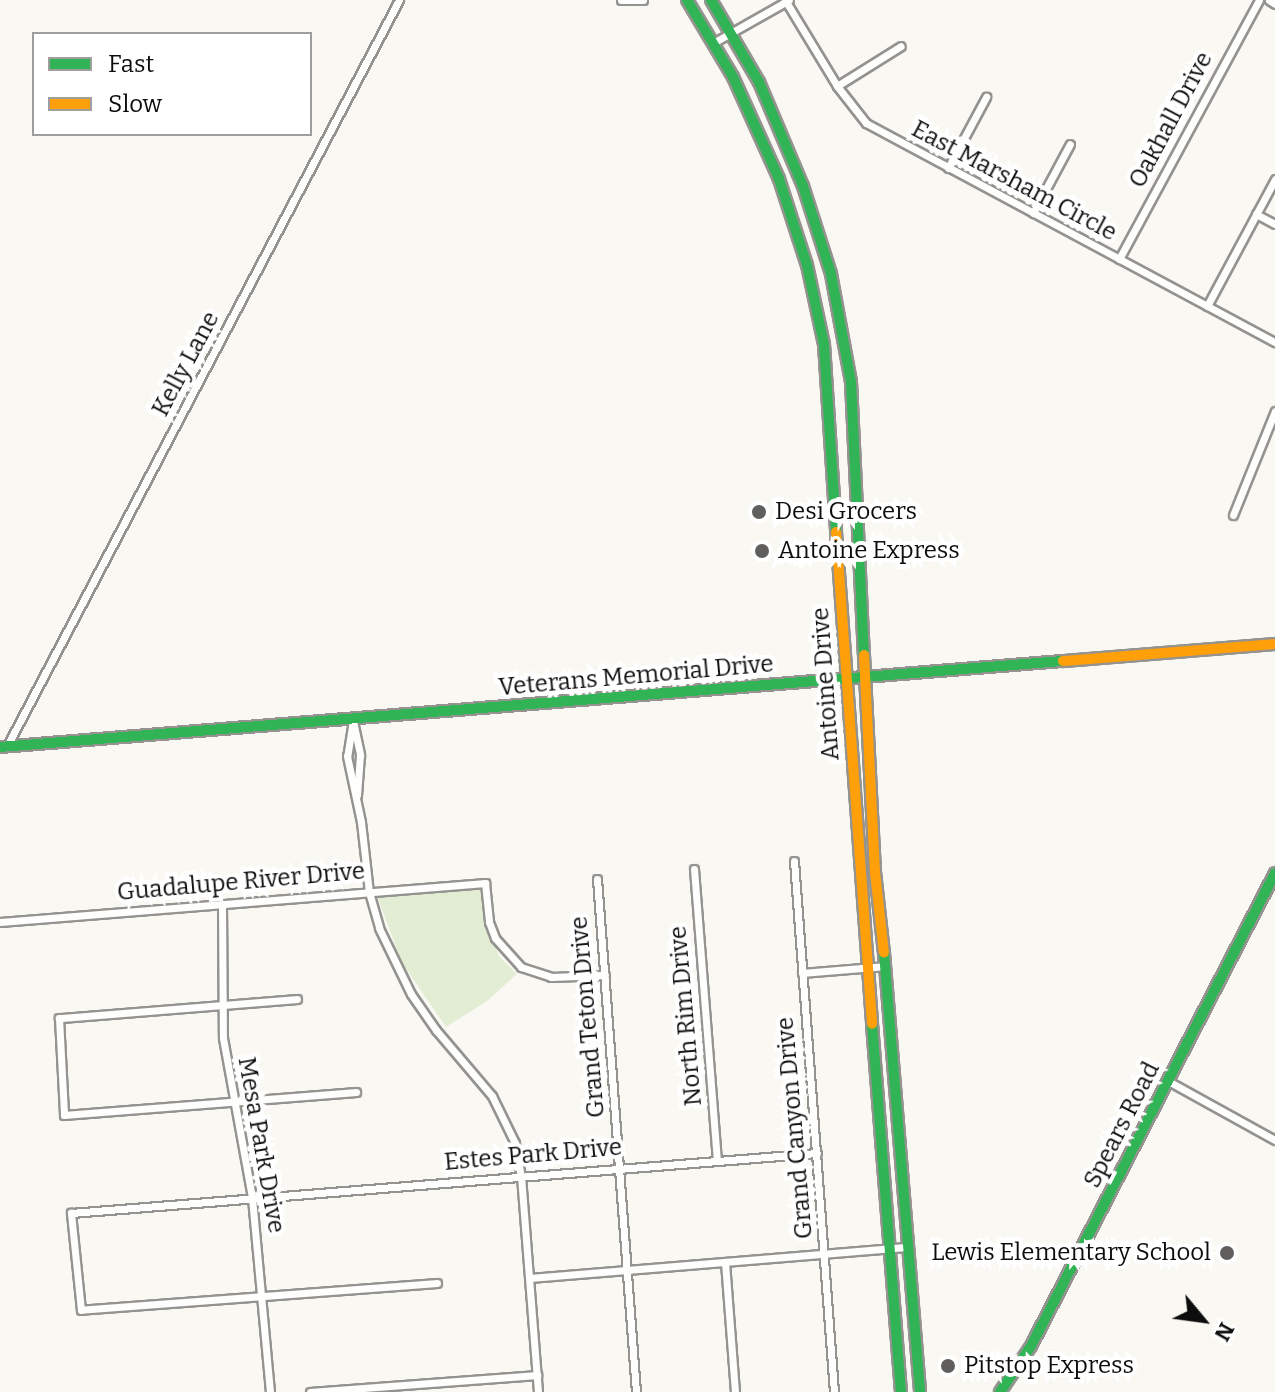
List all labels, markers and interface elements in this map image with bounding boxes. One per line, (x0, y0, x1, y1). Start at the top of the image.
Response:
legend (32, 32, 312, 136)
street label: Oakhall Drive (1123, 47, 1219, 193)
text: Fast (108, 50, 154, 78)
text: Slow (108, 90, 162, 118)
street label: East Marsham Circle (907, 115, 1121, 247)
street label: Kelly Lane (146, 307, 226, 421)
place label: Desi Grocers (775, 498, 917, 526)
marker: Desi Grocers (750, 503, 768, 521)
place label: Antoine Express (778, 537, 960, 565)
marker: Antoine Express (753, 542, 771, 560)
street label: Antoine Drive (806, 607, 846, 761)
street label: Veterans Memorial Drive (497, 650, 775, 702)
street label: Guadalupe River Drive (116, 857, 366, 907)
street label: Grand Teton Drive (565, 915, 611, 1119)
street label: North Rim Drive (664, 925, 708, 1107)
street label: Grand Canyon Drive (771, 1016, 819, 1240)
street label: Mesa Park Drive (231, 1055, 291, 1235)
street label: Spears Road (1078, 1057, 1166, 1193)
street label: Estes Park Drive (443, 1133, 623, 1177)
place label: Lewis Elementary School (931, 1239, 1211, 1267)
marker: Lewis Elementary School (1218, 1244, 1236, 1262)
north arrow (1163, 1280, 1243, 1360)
text: N (1209, 1318, 1240, 1346)
place label: Pitstop Express (964, 1352, 1134, 1380)
marker: Pitstop Express (939, 1357, 957, 1375)

